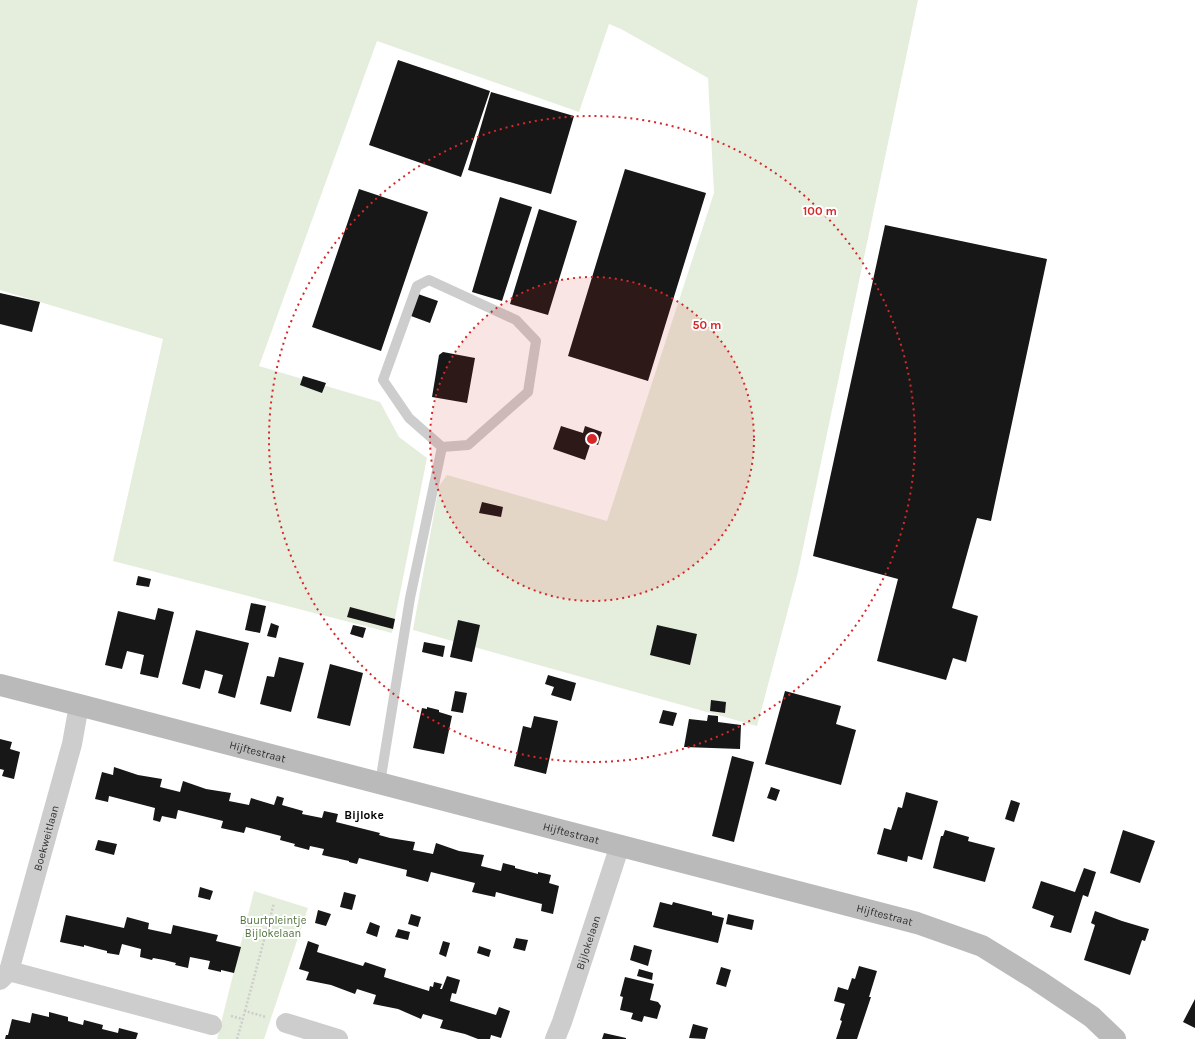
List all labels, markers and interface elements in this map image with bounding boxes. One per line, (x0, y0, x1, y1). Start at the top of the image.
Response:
text: 100 m (803, 204, 837, 218)
text: 50 m (693, 318, 722, 332)
centre of rings (585, 432, 599, 446)
street label: Hijftestraat (228, 738, 287, 765)
street label: Boekweitlaan (31, 804, 61, 872)
district label: Bijloke (344, 808, 384, 822)
street label: Hijftestraat (542, 819, 601, 847)
street label: Hijftestraat (855, 901, 914, 928)
park label: Buurtpleintje Bijlokelaan (240, 914, 307, 940)
street label: Bijlokelaan (573, 914, 603, 971)

